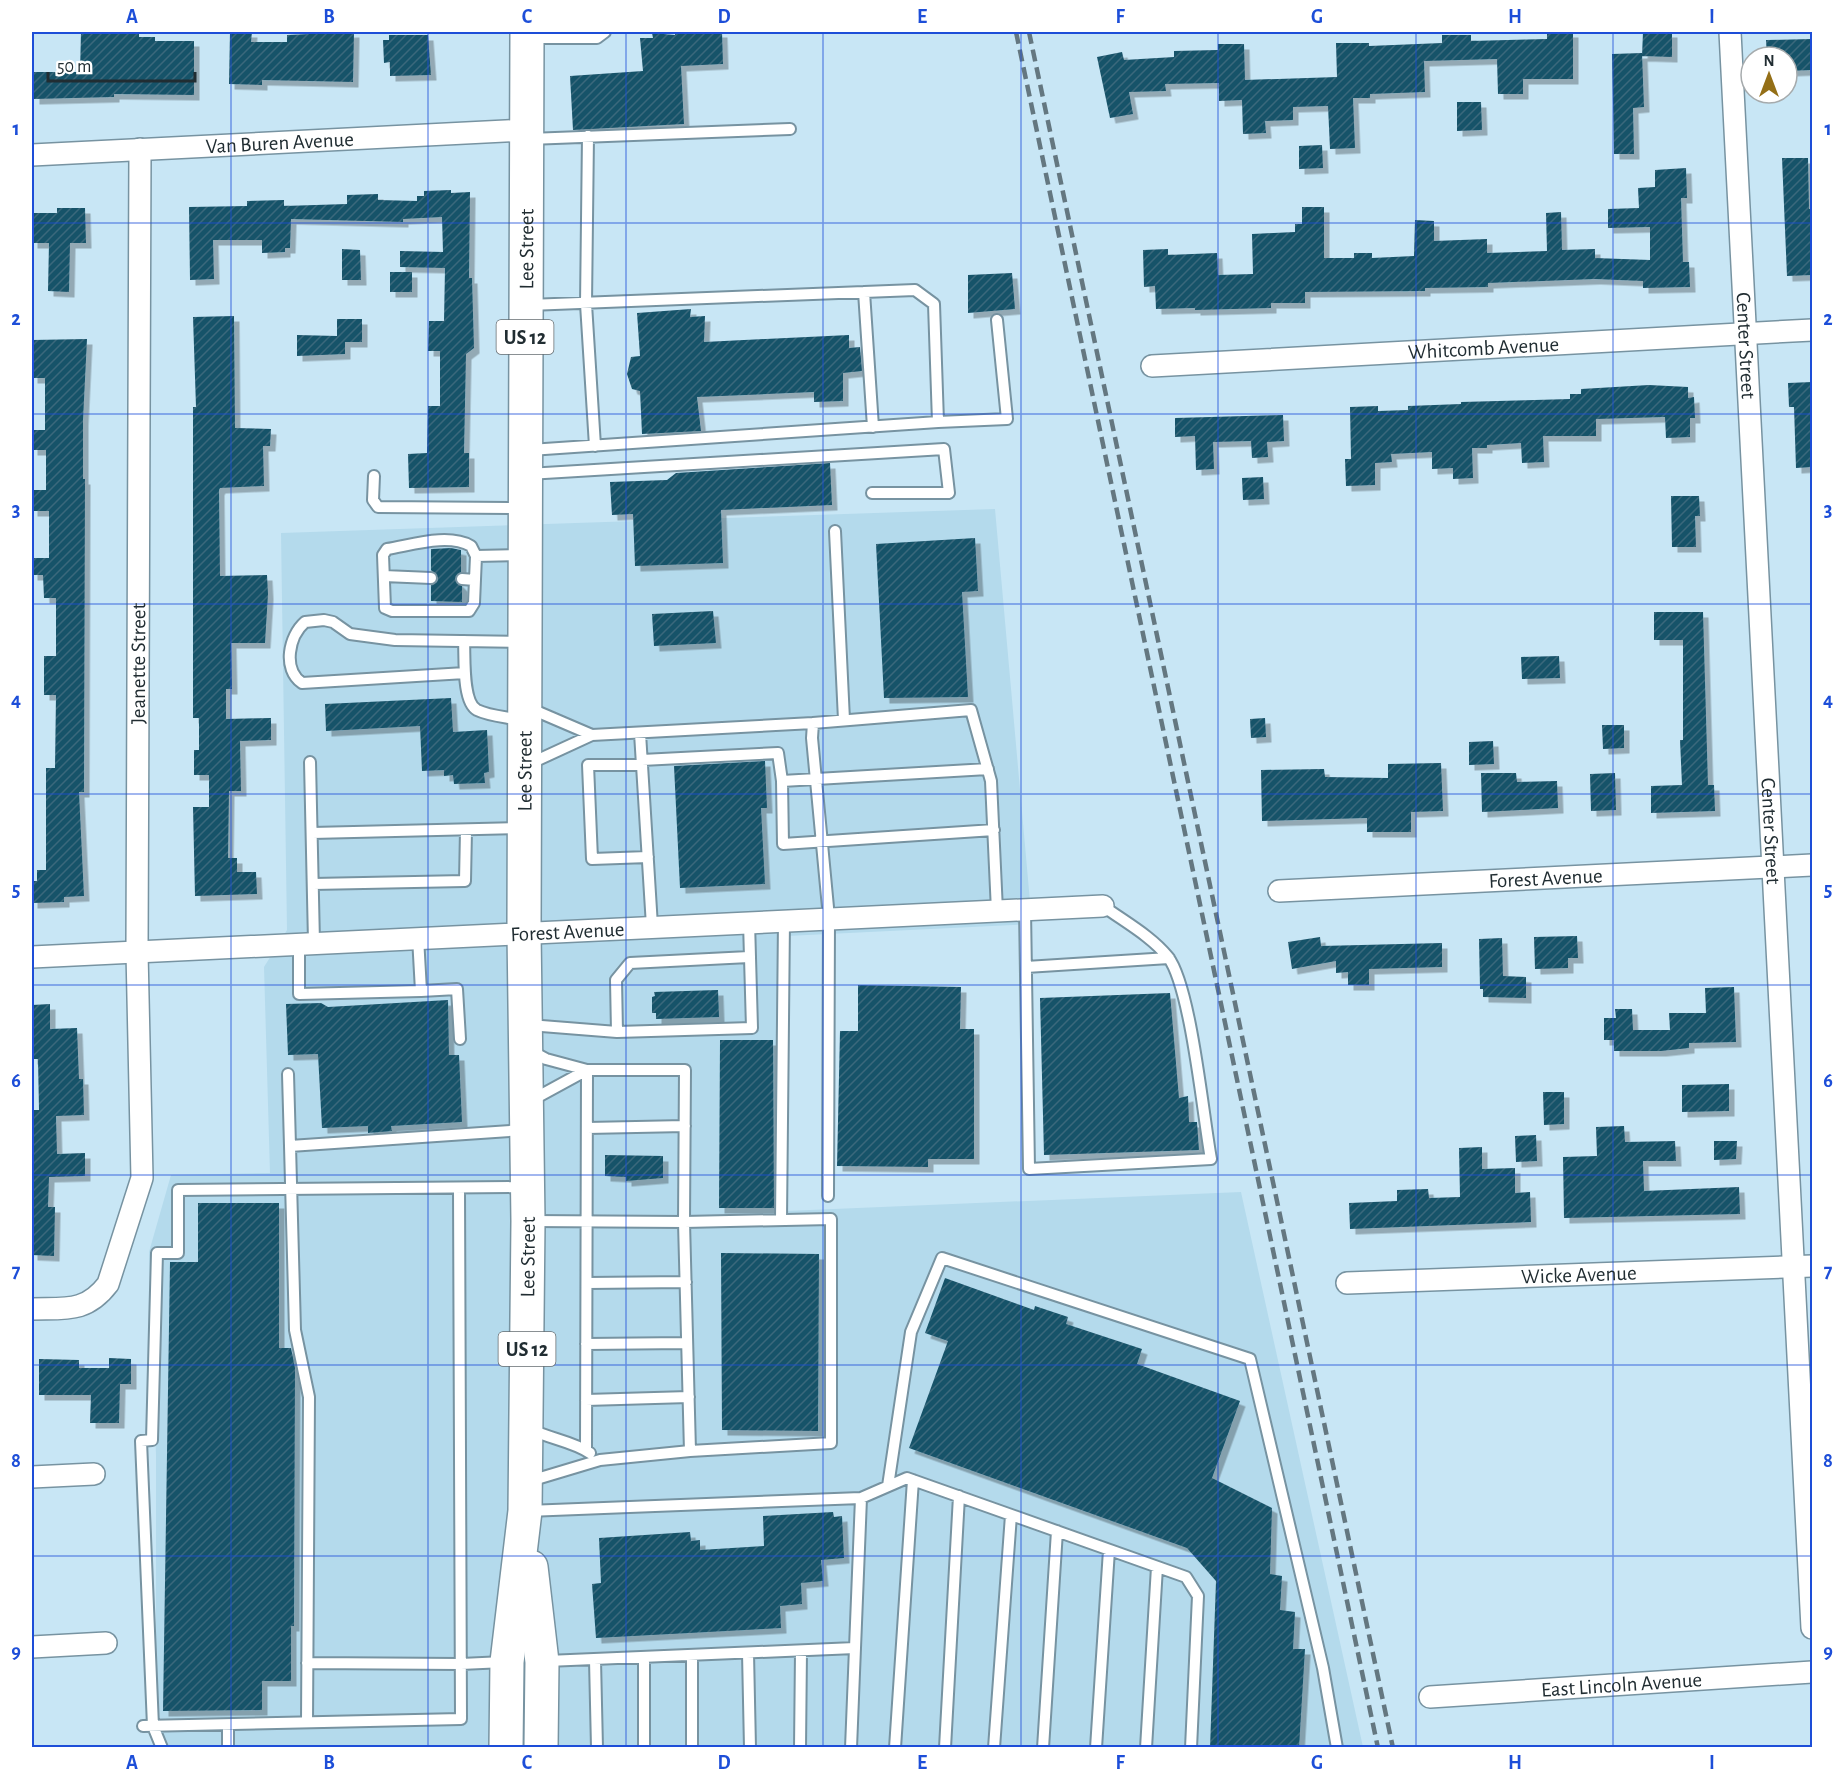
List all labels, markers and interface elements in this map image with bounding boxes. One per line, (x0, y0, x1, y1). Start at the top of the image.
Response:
text: A (126, 7, 138, 27)
text: B (323, 7, 335, 27)
text: C (522, 7, 533, 27)
text: D (717, 7, 731, 27)
text: E (917, 7, 927, 27)
text: F (1115, 7, 1125, 27)
text: G (1311, 7, 1323, 27)
text: H (1508, 7, 1522, 27)
text: I (1709, 7, 1715, 27)
scale bar (48, 45, 195, 83)
north arrow (1739, 45, 1799, 105)
text: N (1763, 53, 1775, 69)
text: 50 m (57, 58, 91, 76)
text: 1 (12, 119, 20, 139)
text: 1 (1824, 119, 1832, 139)
street label: Van Buren Avenue (205, 129, 354, 157)
street label: Lee Street (516, 208, 537, 290)
street label: Center Street (1732, 292, 1759, 400)
text: 2 (11, 309, 21, 329)
text: 2 (1823, 309, 1833, 329)
road number: US 12 (496, 320, 554, 354)
street label: Whitcomb Avenue (1407, 334, 1560, 363)
text: 3 (12, 500, 20, 520)
text: 3 (1824, 500, 1832, 520)
street label: Jeanette Street (128, 602, 149, 724)
text: 4 (11, 690, 21, 710)
text: 4 (1823, 690, 1833, 710)
street label: Lee Street (514, 730, 536, 812)
street label: Center Street (1757, 777, 1784, 885)
street label: Forest Avenue (1488, 865, 1603, 892)
text: 5 (12, 880, 20, 900)
text: 5 (1824, 880, 1832, 900)
street label: Forest Avenue (510, 919, 625, 945)
text: 6 (11, 1071, 21, 1091)
text: 6 (1823, 1071, 1833, 1091)
street label: Lee Street (517, 1216, 539, 1298)
text: 7 (12, 1261, 21, 1281)
text: 7 (1824, 1261, 1833, 1281)
street label: Wicke Avenue (1521, 1262, 1637, 1288)
road number: US 12 (498, 1332, 556, 1366)
text: 8 (11, 1451, 21, 1471)
text: 8 (1823, 1451, 1833, 1471)
text: 9 (11, 1642, 21, 1662)
text: 9 (1823, 1642, 1833, 1662)
street label: East Lincoln Avenue (1540, 1669, 1703, 1701)
text: A (126, 1753, 138, 1773)
text: B (323, 1753, 335, 1773)
text: C (522, 1753, 533, 1773)
text: D (717, 1753, 731, 1773)
text: E (917, 1753, 927, 1773)
text: F (1115, 1753, 1125, 1773)
text: G (1311, 1753, 1323, 1773)
text: H (1508, 1753, 1522, 1773)
text: I (1709, 1753, 1715, 1773)

